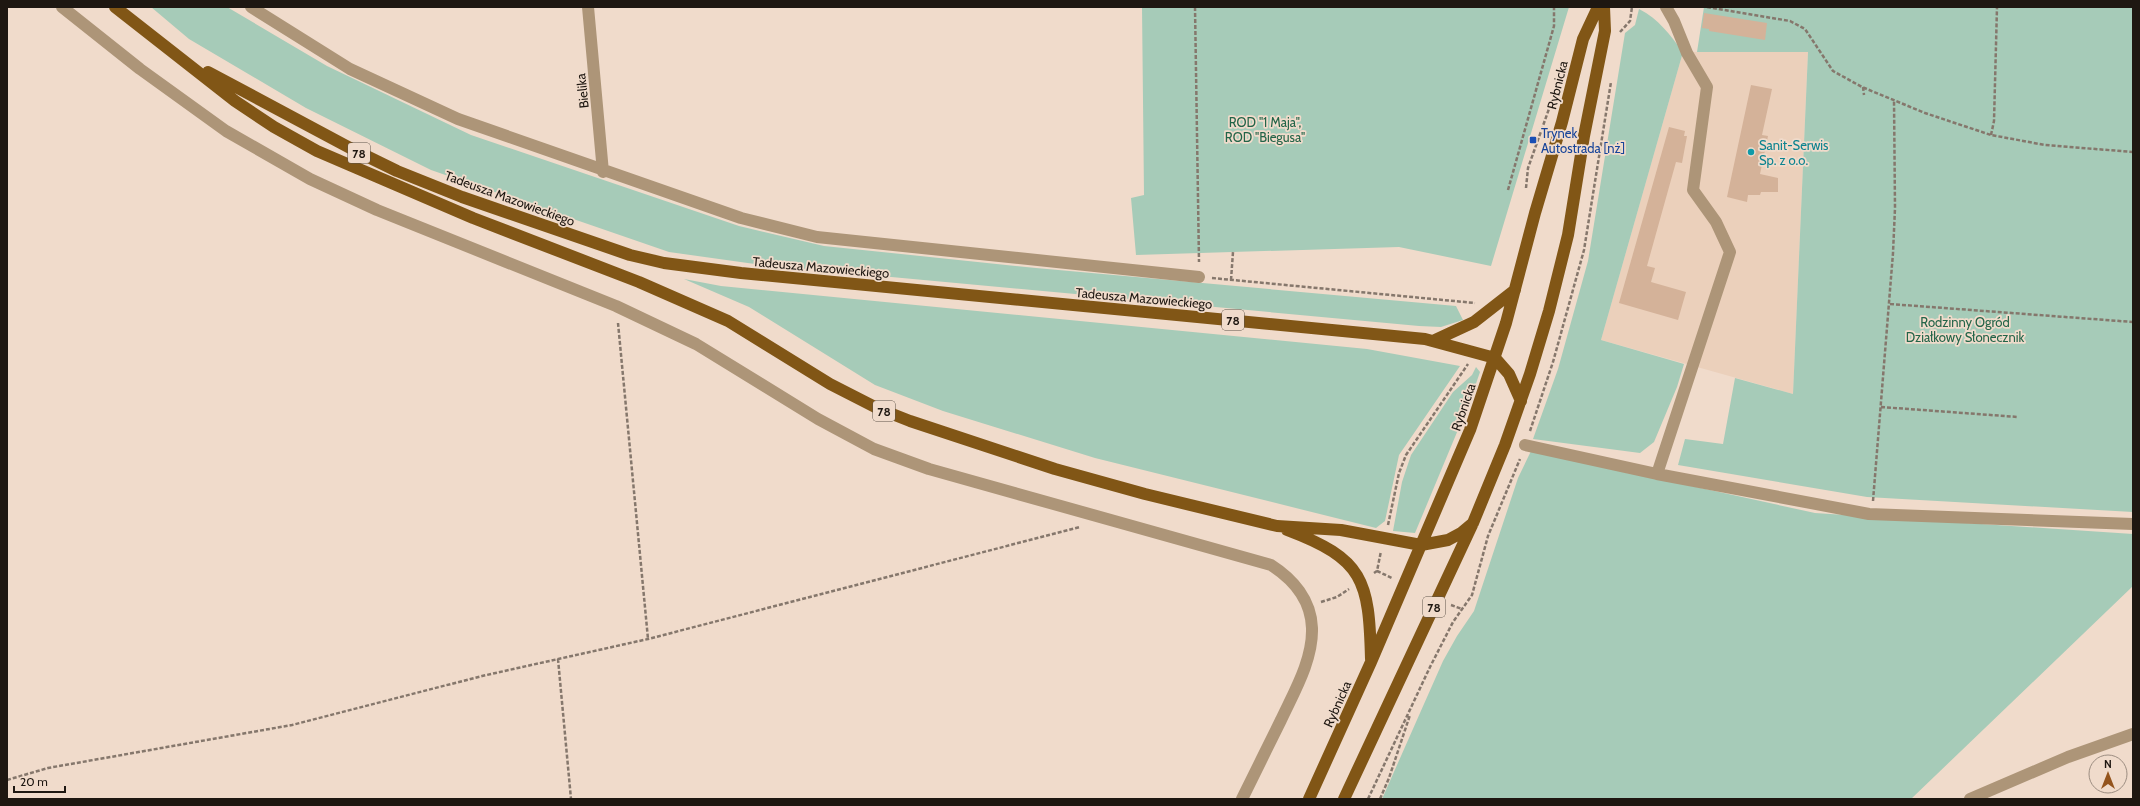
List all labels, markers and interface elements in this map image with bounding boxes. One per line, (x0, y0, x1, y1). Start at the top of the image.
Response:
street label: Rybnicka (1543, 58, 1571, 111)
street label: Bielika (572, 72, 592, 109)
park label: ROD "1 Maja", ROD "Biegusa" (1225, 114, 1305, 145)
place label: Trynek Autostrada [nż] (1541, 125, 1625, 156)
marker: Trynek Autostrada [nż] (1528, 135, 1538, 145)
place label: Sanit-Serwis Sp. z o.o. (1759, 137, 1829, 168)
road number: 78 (348, 143, 370, 163)
marker: Sanit-Serwis Sp. z o.o. (1746, 147, 1756, 157)
street label: Tadeusza Mazowieckiego (443, 167, 577, 229)
street label: Tadeusza Mazowieckiego (752, 253, 890, 281)
street label: Tadeusza Mazowieckiego (1075, 284, 1213, 312)
road number: 78 (1222, 310, 1244, 330)
park label: Rodzinny Ogród Działkowy Słonecznik (1906, 314, 2025, 345)
street label: Rybnicka (1447, 380, 1479, 433)
road number: 78 (873, 401, 895, 421)
road number: 78 (1423, 597, 1445, 617)
street label: Rybnicka (1320, 677, 1355, 730)
north arrow (2088, 754, 2128, 794)
text: N (2104, 757, 2112, 771)
scale bar (14, 768, 65, 794)
text: 20 m (20, 774, 48, 789)

